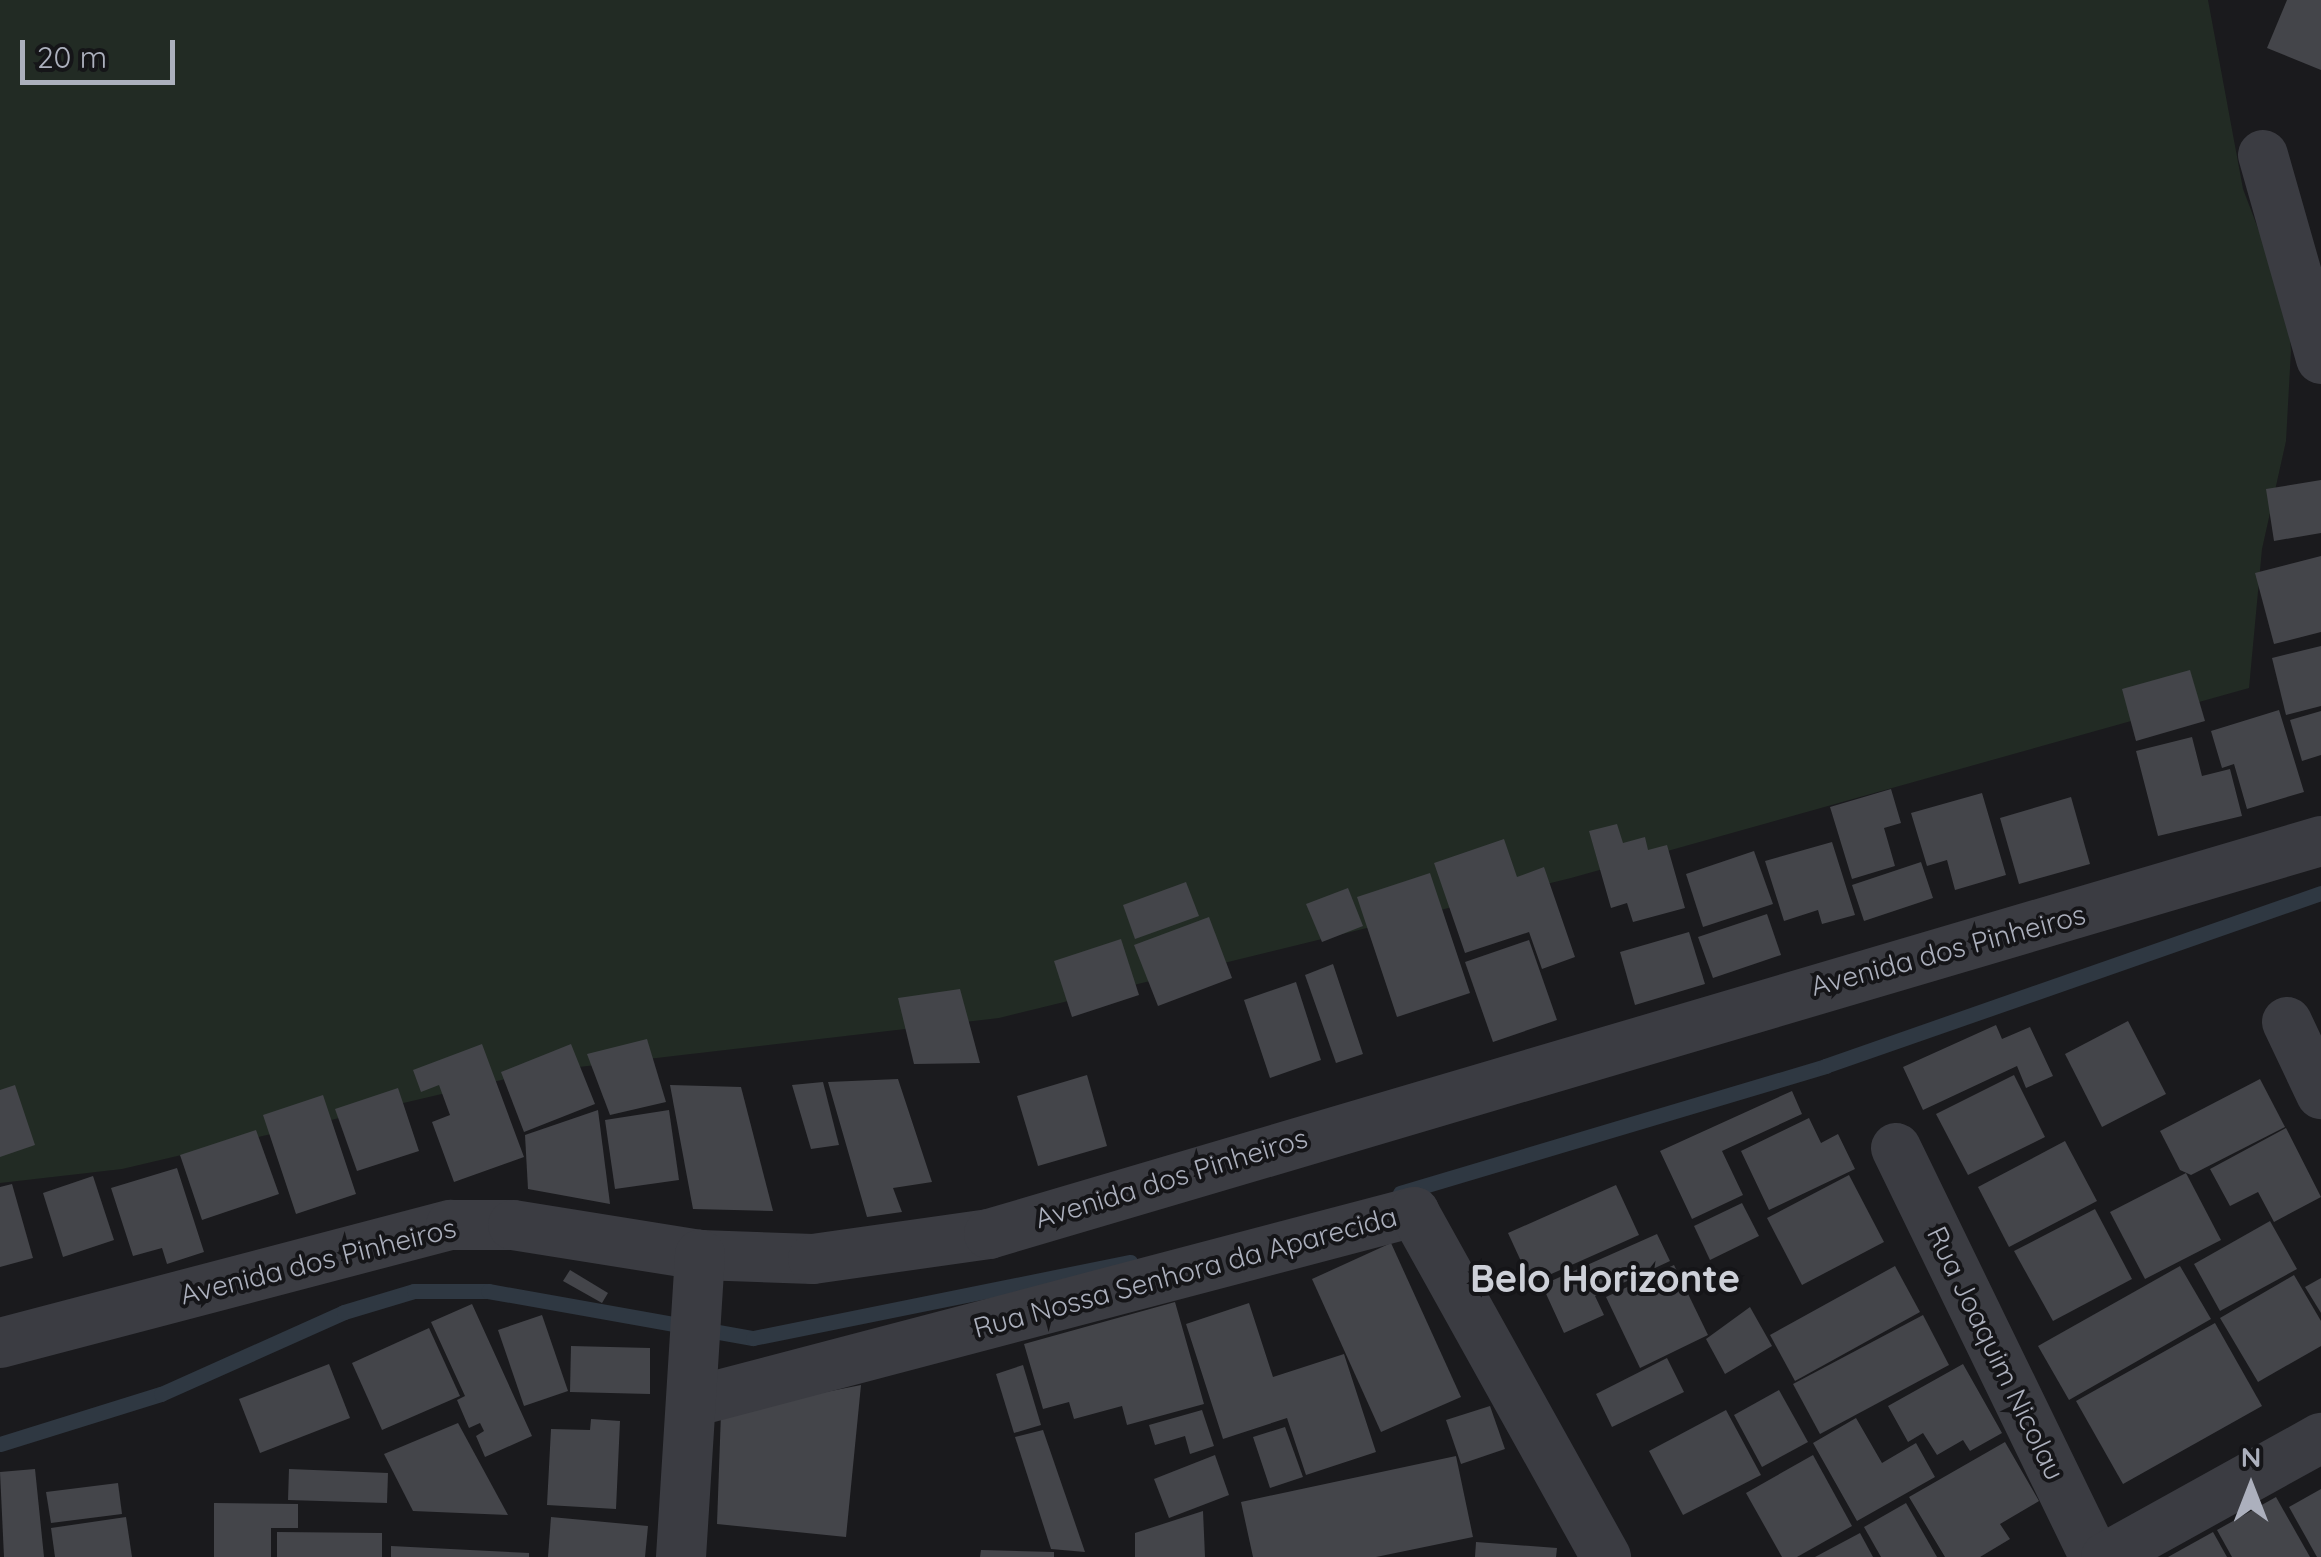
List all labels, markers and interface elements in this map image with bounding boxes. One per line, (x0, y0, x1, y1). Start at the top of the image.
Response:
scale bar (25, 20, 180, 82)
text: 20 m (37, 38, 107, 76)
street label: Avenida dos Pinheiros (1807, 897, 2089, 1003)
street label: Avenida dos Pinheiros (1031, 1121, 1311, 1235)
street label: Rua Nossa Senhora da Aparecida (970, 1199, 1400, 1345)
street label: Avenida dos Pinheiros (177, 1210, 459, 1312)
street label: Rua Joaquim Nicolau (1920, 1221, 2072, 1485)
district label: Belo Horizonte (1470, 1256, 1740, 1302)
north arrow (2201, 1437, 2301, 1537)
text: N (2241, 1439, 2261, 1474)

